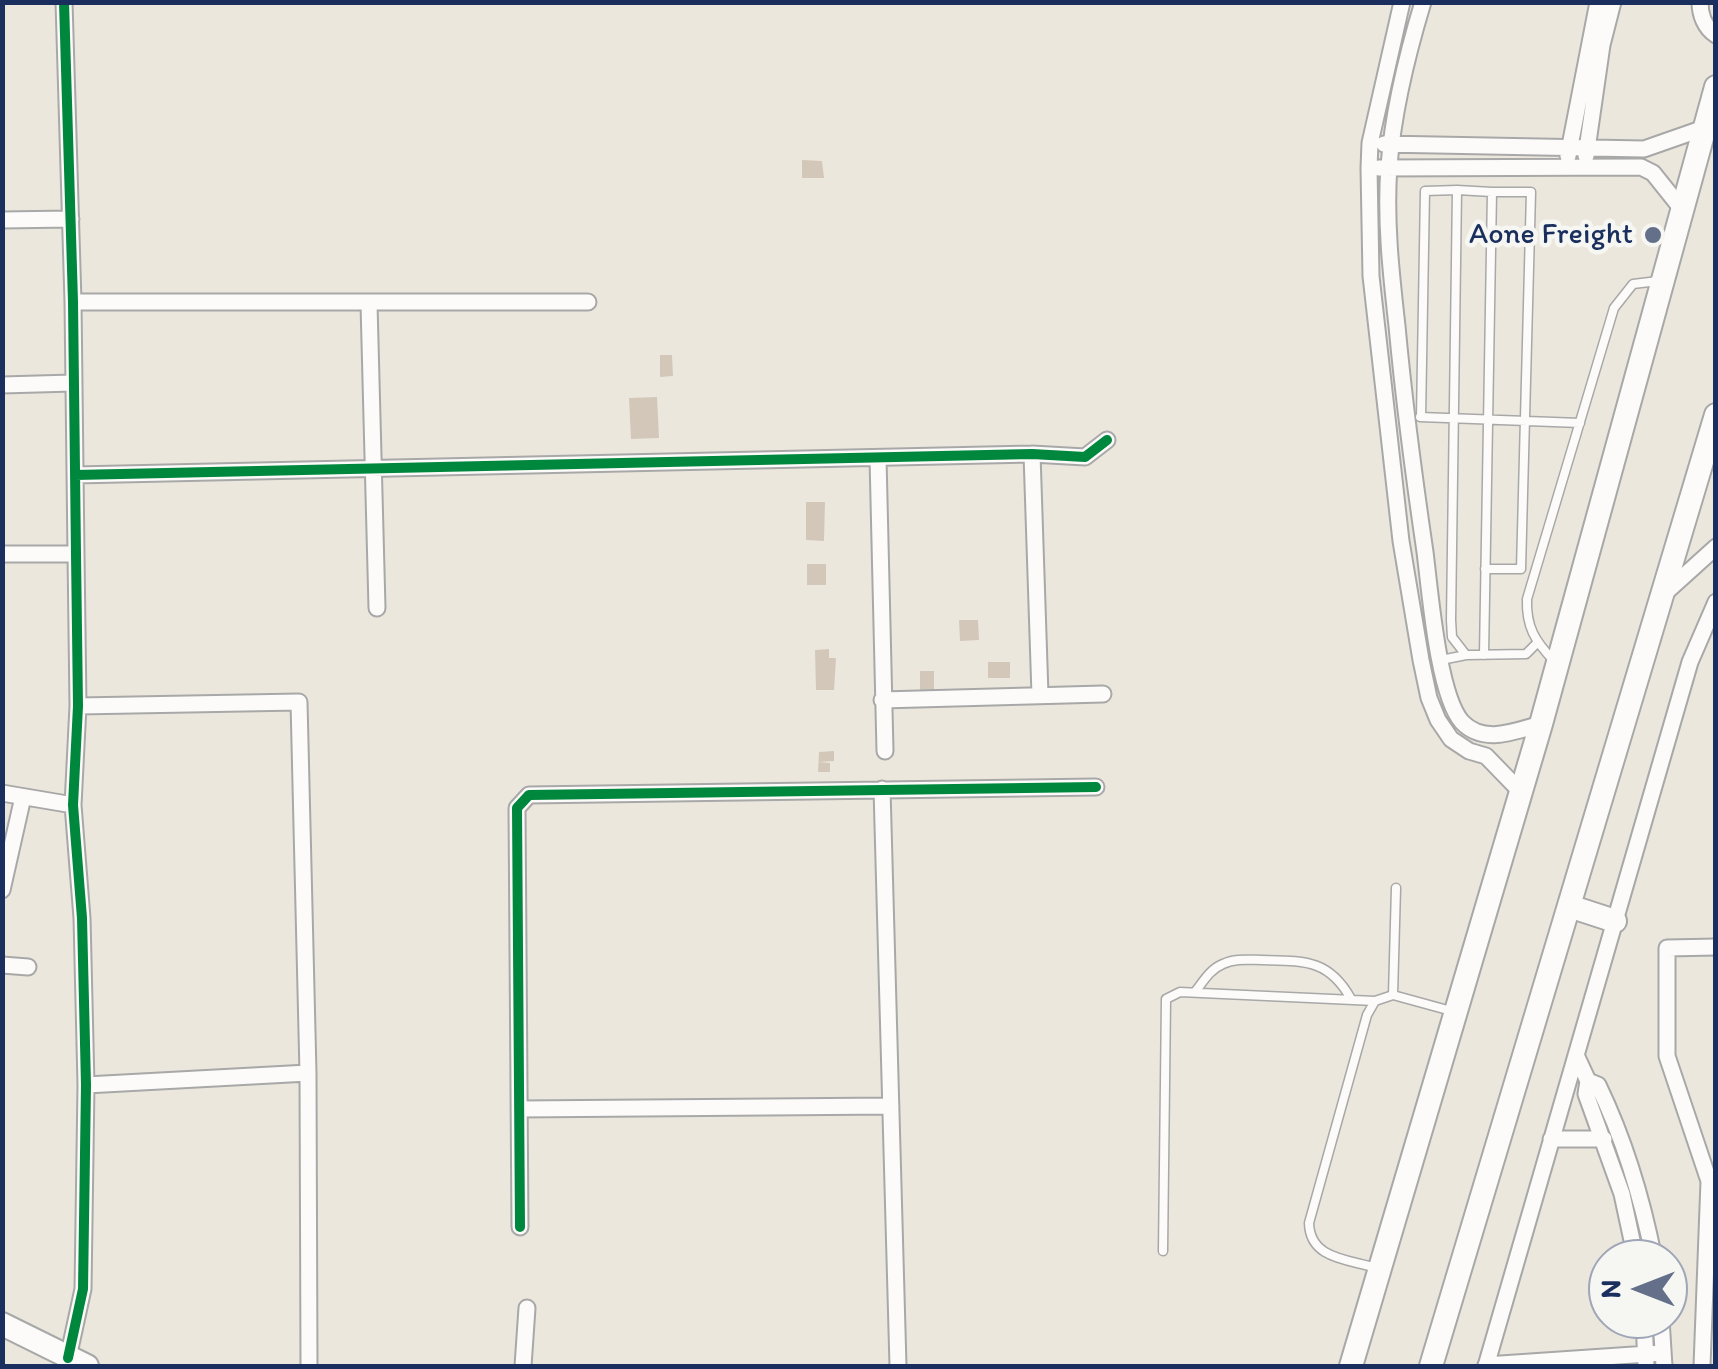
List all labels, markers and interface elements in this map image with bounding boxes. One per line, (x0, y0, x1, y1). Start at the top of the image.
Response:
place label: Aone Freight (1469, 217, 1633, 253)
marker: Aone Freight (1642, 224, 1664, 246)
north arrow (1588, 1239, 1688, 1339)
text: N (1593, 1280, 1627, 1298)

